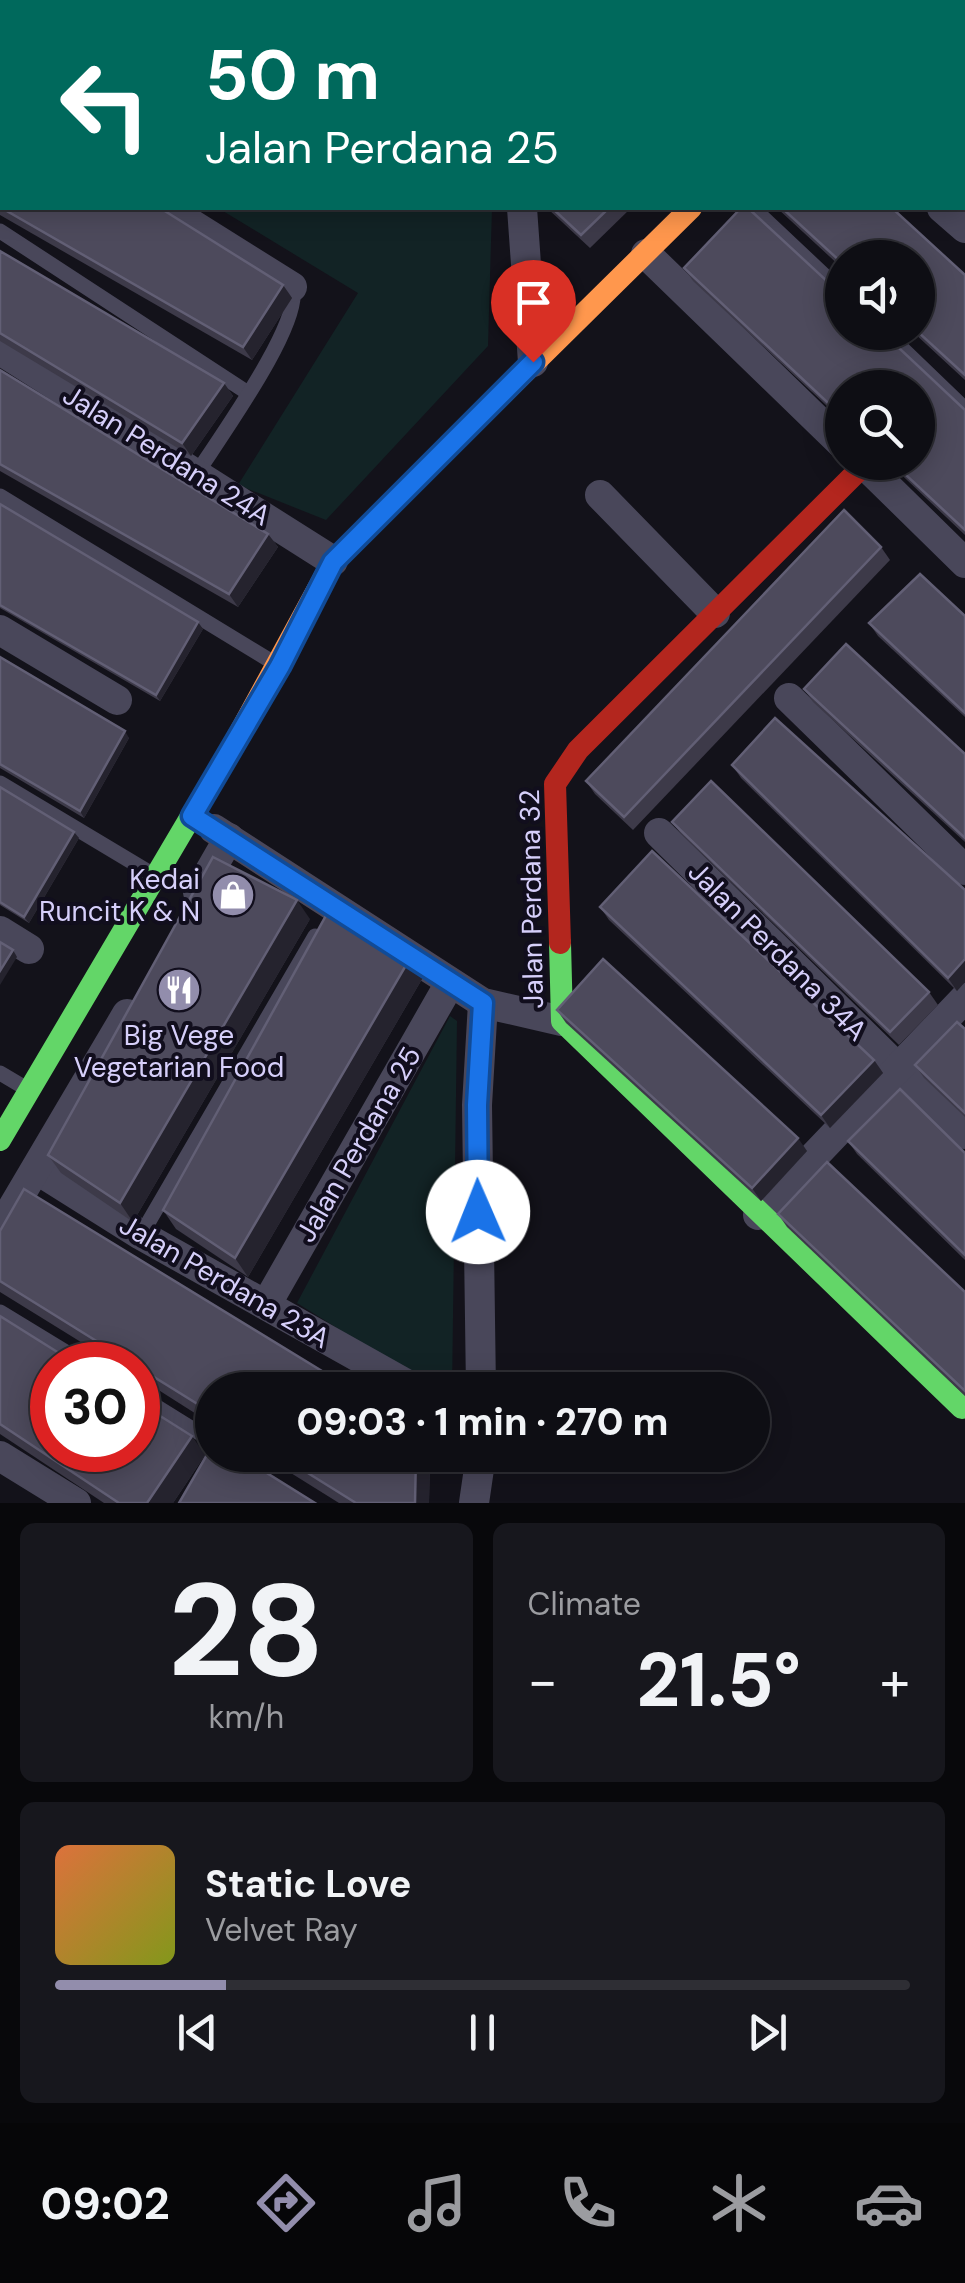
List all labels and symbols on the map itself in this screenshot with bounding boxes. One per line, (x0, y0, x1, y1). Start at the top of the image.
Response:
pin (491, 260, 576, 363)
street label: Jalan Perdana 24A (56, 377, 278, 534)
street label: Jalan Perdana 32 (511, 789, 552, 1009)
street label: Jalan Perdana 34A (680, 854, 875, 1049)
place label: Kedai Runcit K & N (39, 861, 200, 930)
shop icon: Kedai Runcit K & N (210, 872, 256, 918)
restaurant icon: Big Vege Vegetarian Food (156, 967, 202, 1013)
place label: Big Vege Vegetarian Food (74, 1017, 284, 1086)
street label: Jalan Perdana 25 (287, 1040, 429, 1249)
position arrow (426, 1160, 530, 1264)
street label: Jalan Perdana 23A (113, 1206, 337, 1357)
speed limit sign: 30 (30, 1342, 160, 1472)

